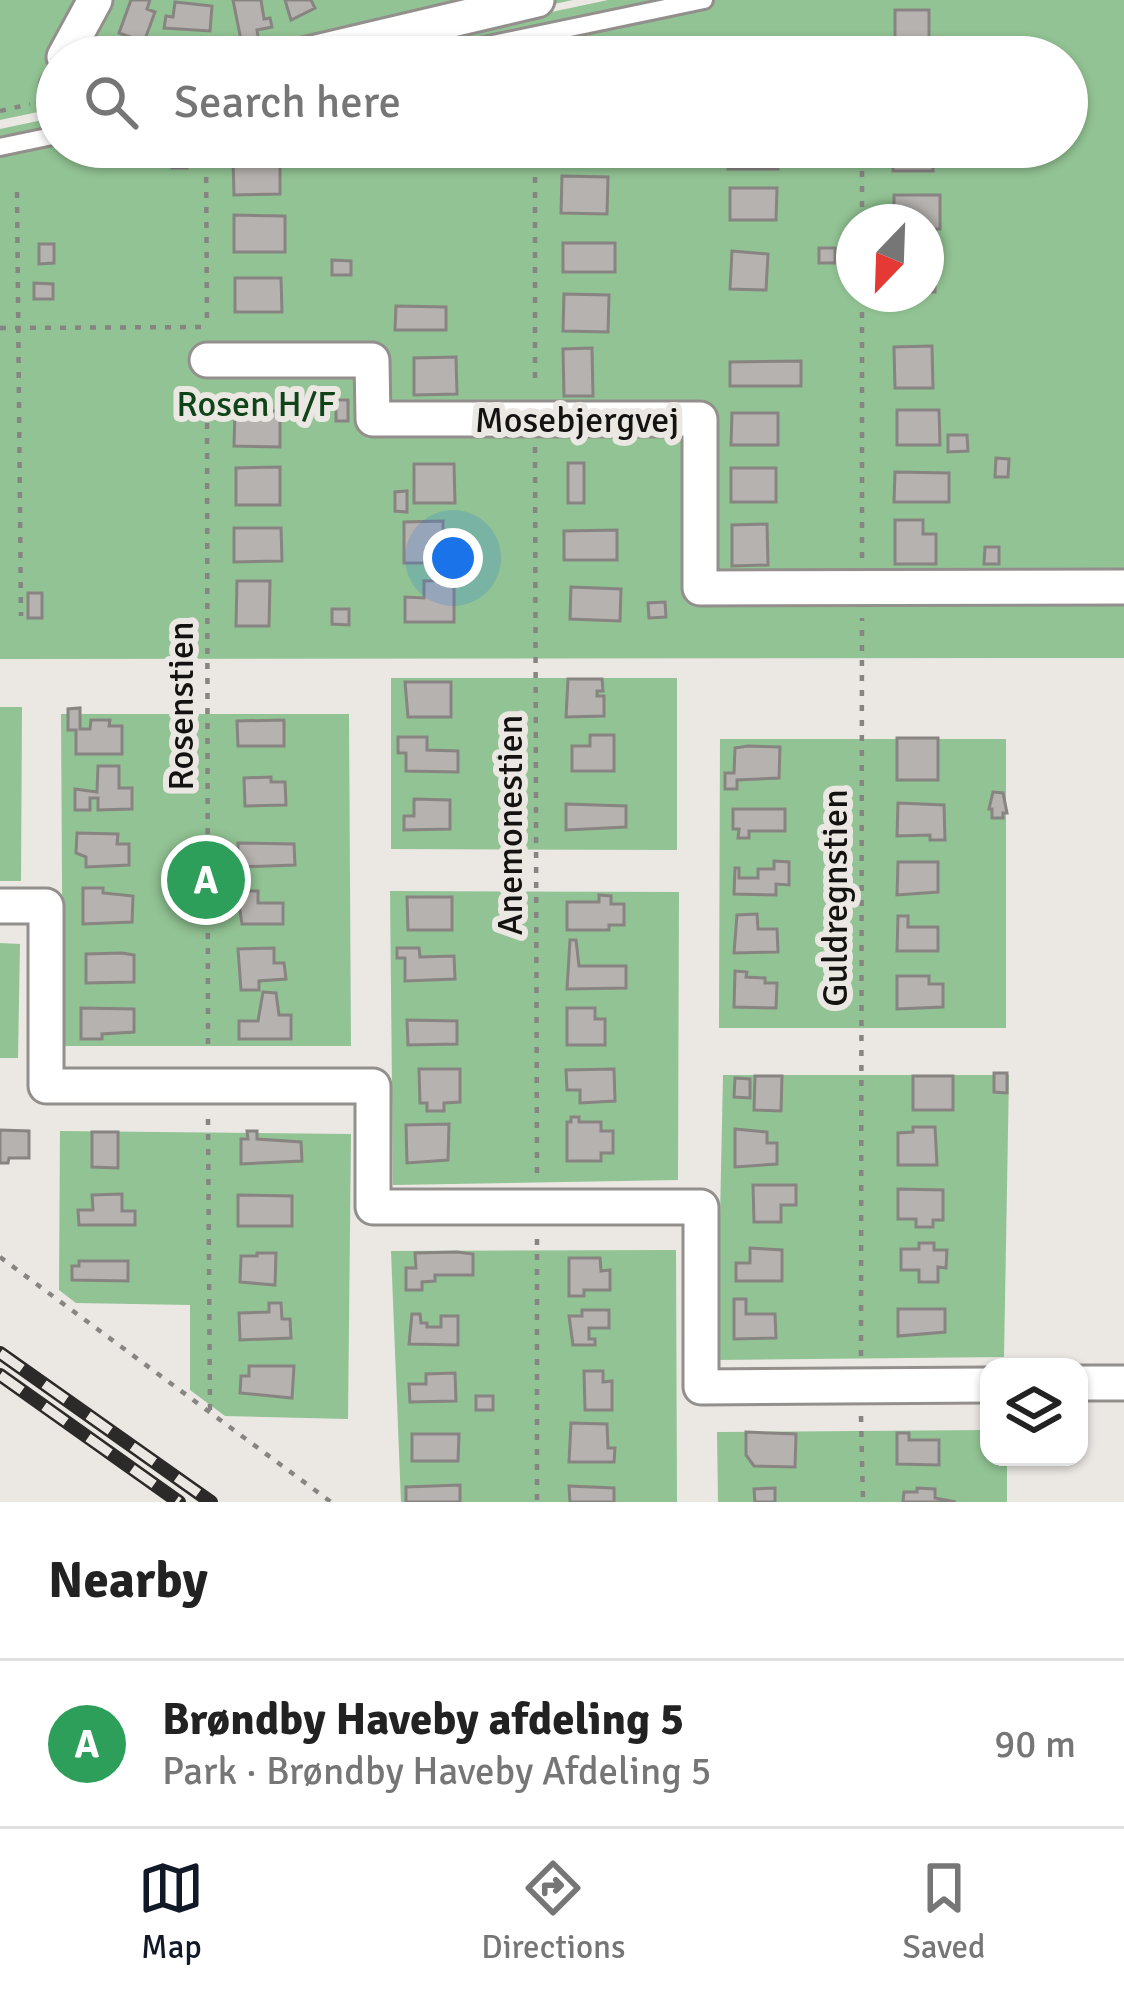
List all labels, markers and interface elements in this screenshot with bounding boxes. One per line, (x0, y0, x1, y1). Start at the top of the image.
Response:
search box (36, 36, 1088, 168)
icon: search (78, 69, 144, 135)
text: Search here (174, 75, 401, 130)
north arrow (836, 204, 944, 312)
park label: Rosen H/F (176, 382, 336, 427)
street label: Mosebjergvej (475, 398, 679, 443)
your location (423, 528, 483, 588)
street label: Rosenstien (159, 621, 204, 791)
street label: Anemonestien (488, 715, 533, 935)
street label: Guldregnstien (813, 789, 858, 1007)
pin: A (167, 835, 245, 925)
map controls (980, 1358, 1088, 1466)
button: layers (980, 1358, 1088, 1466)
text: Nearby (48, 1549, 208, 1612)
text: Brøndby Haveby afdeling 5 (162, 1692, 684, 1747)
text: A (75, 1720, 99, 1768)
text: 90 m (994, 1720, 1076, 1768)
text: Park · Brøndby Haveby Afdeling 5 (162, 1747, 711, 1795)
tab: Map (138, 1855, 204, 1968)
tab: Directions (481, 1855, 626, 1968)
tab: Saved (902, 1855, 986, 1968)

